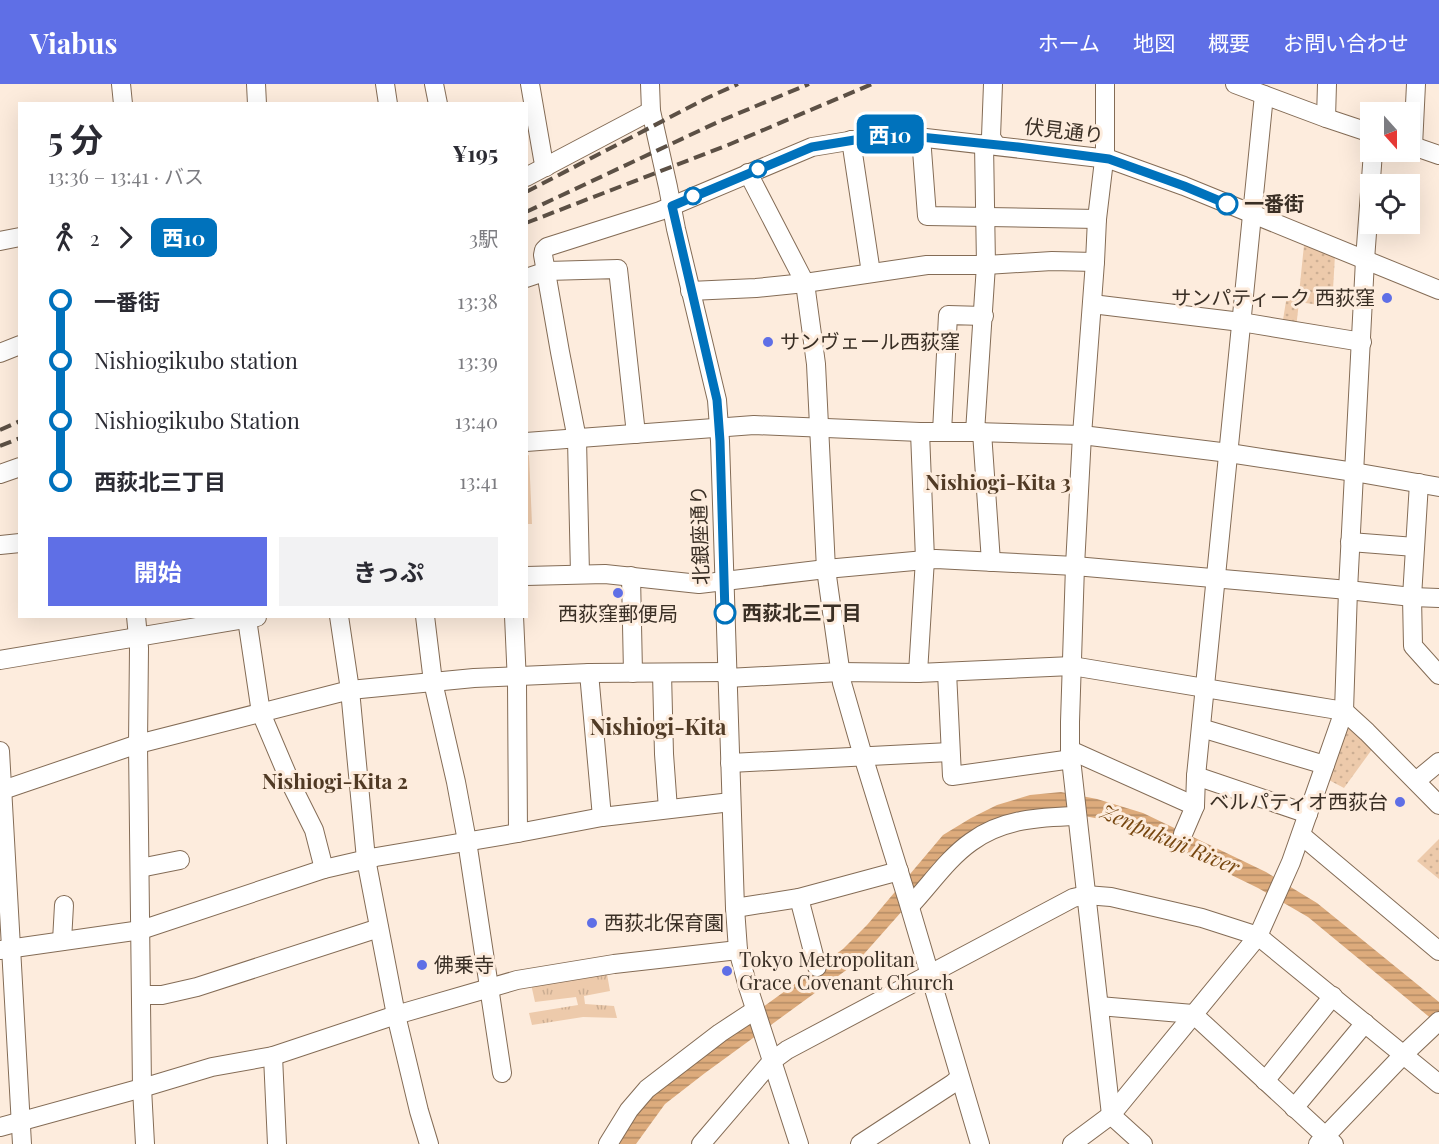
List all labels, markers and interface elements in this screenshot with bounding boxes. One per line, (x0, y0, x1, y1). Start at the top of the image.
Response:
text: Viabus (30, 24, 118, 61)
text: ホーム (1038, 28, 1100, 56)
text: 地図 (1133, 28, 1175, 56)
text: 概要 (1208, 28, 1250, 56)
text: お問い合わせ (1283, 28, 1409, 56)
north arrow (1360, 102, 1420, 162)
map controls (1360, 102, 1420, 234)
street label: 伏見通り (1023, 111, 1106, 148)
line badge: 西10 (856, 115, 924, 154)
text: 5 分 (48, 116, 103, 160)
text: 西10 (869, 120, 911, 148)
text: ¥195 (452, 138, 498, 168)
unlabelled marker (749, 160, 767, 178)
text: 13:36 – 13:41 · バス (48, 162, 204, 189)
button: locate (1360, 174, 1420, 234)
unlabelled marker (684, 187, 702, 205)
place label: 一番街 (1244, 189, 1304, 216)
marker: 一番街 (1216, 193, 1238, 215)
icon: walk (48, 221, 81, 254)
icon: forward (109, 221, 142, 254)
text: 西10 (163, 223, 205, 251)
text: 2 (90, 224, 100, 251)
text: 3駅 (469, 224, 498, 251)
place label: サンパティーク 西荻窪 (1171, 283, 1375, 310)
text: 一番街 (94, 286, 160, 316)
text: 13:38 (457, 287, 498, 314)
marker: サンパティーク 西荻窪 (1380, 291, 1394, 305)
place label: サンヴェール西荻窪 (780, 327, 960, 354)
marker: サンヴェール西荻窪 (761, 335, 775, 349)
text: Nishiogikubo station (94, 345, 298, 375)
text: 13:39 (457, 347, 498, 374)
text: Nishiogikubo Station (94, 405, 300, 435)
text: 13:40 (455, 407, 498, 434)
text: 西荻北三丁目 (94, 466, 226, 496)
text: 13:41 (459, 467, 498, 494)
district label: Nishiogi-Kita 3 (925, 467, 1071, 495)
street label: 北銀座通り (683, 485, 714, 585)
button: 開始 (48, 537, 267, 606)
button: きっぷ (279, 537, 498, 606)
marker: 西荻窪郵便局 (611, 586, 625, 600)
place label: 西荻北三丁目 (742, 598, 862, 625)
place label: 西荻窪郵便局 (558, 599, 678, 626)
marker: 西荻北三丁目 (714, 602, 736, 624)
district label: Nishiogi-Kita (590, 711, 727, 741)
district label: Nishiogi-Kita 2 (262, 766, 408, 794)
place label: ベルパティオ西荻台 (1209, 787, 1388, 814)
marker: ベルパティオ西荻台 (1393, 795, 1407, 809)
water label: Zenpukuji River (1096, 796, 1245, 880)
place label: 西荻北保育園 (604, 908, 724, 935)
marker: 西荻北保育園 (585, 916, 599, 930)
place label: Tokyo Metropolitan Grace Covenant Church (739, 945, 954, 995)
place label: 佛乗寺 (434, 950, 494, 977)
marker: 佛乗寺 (415, 958, 429, 972)
marker: Tokyo Metropolitan Grace Covenant Church (720, 964, 734, 978)

